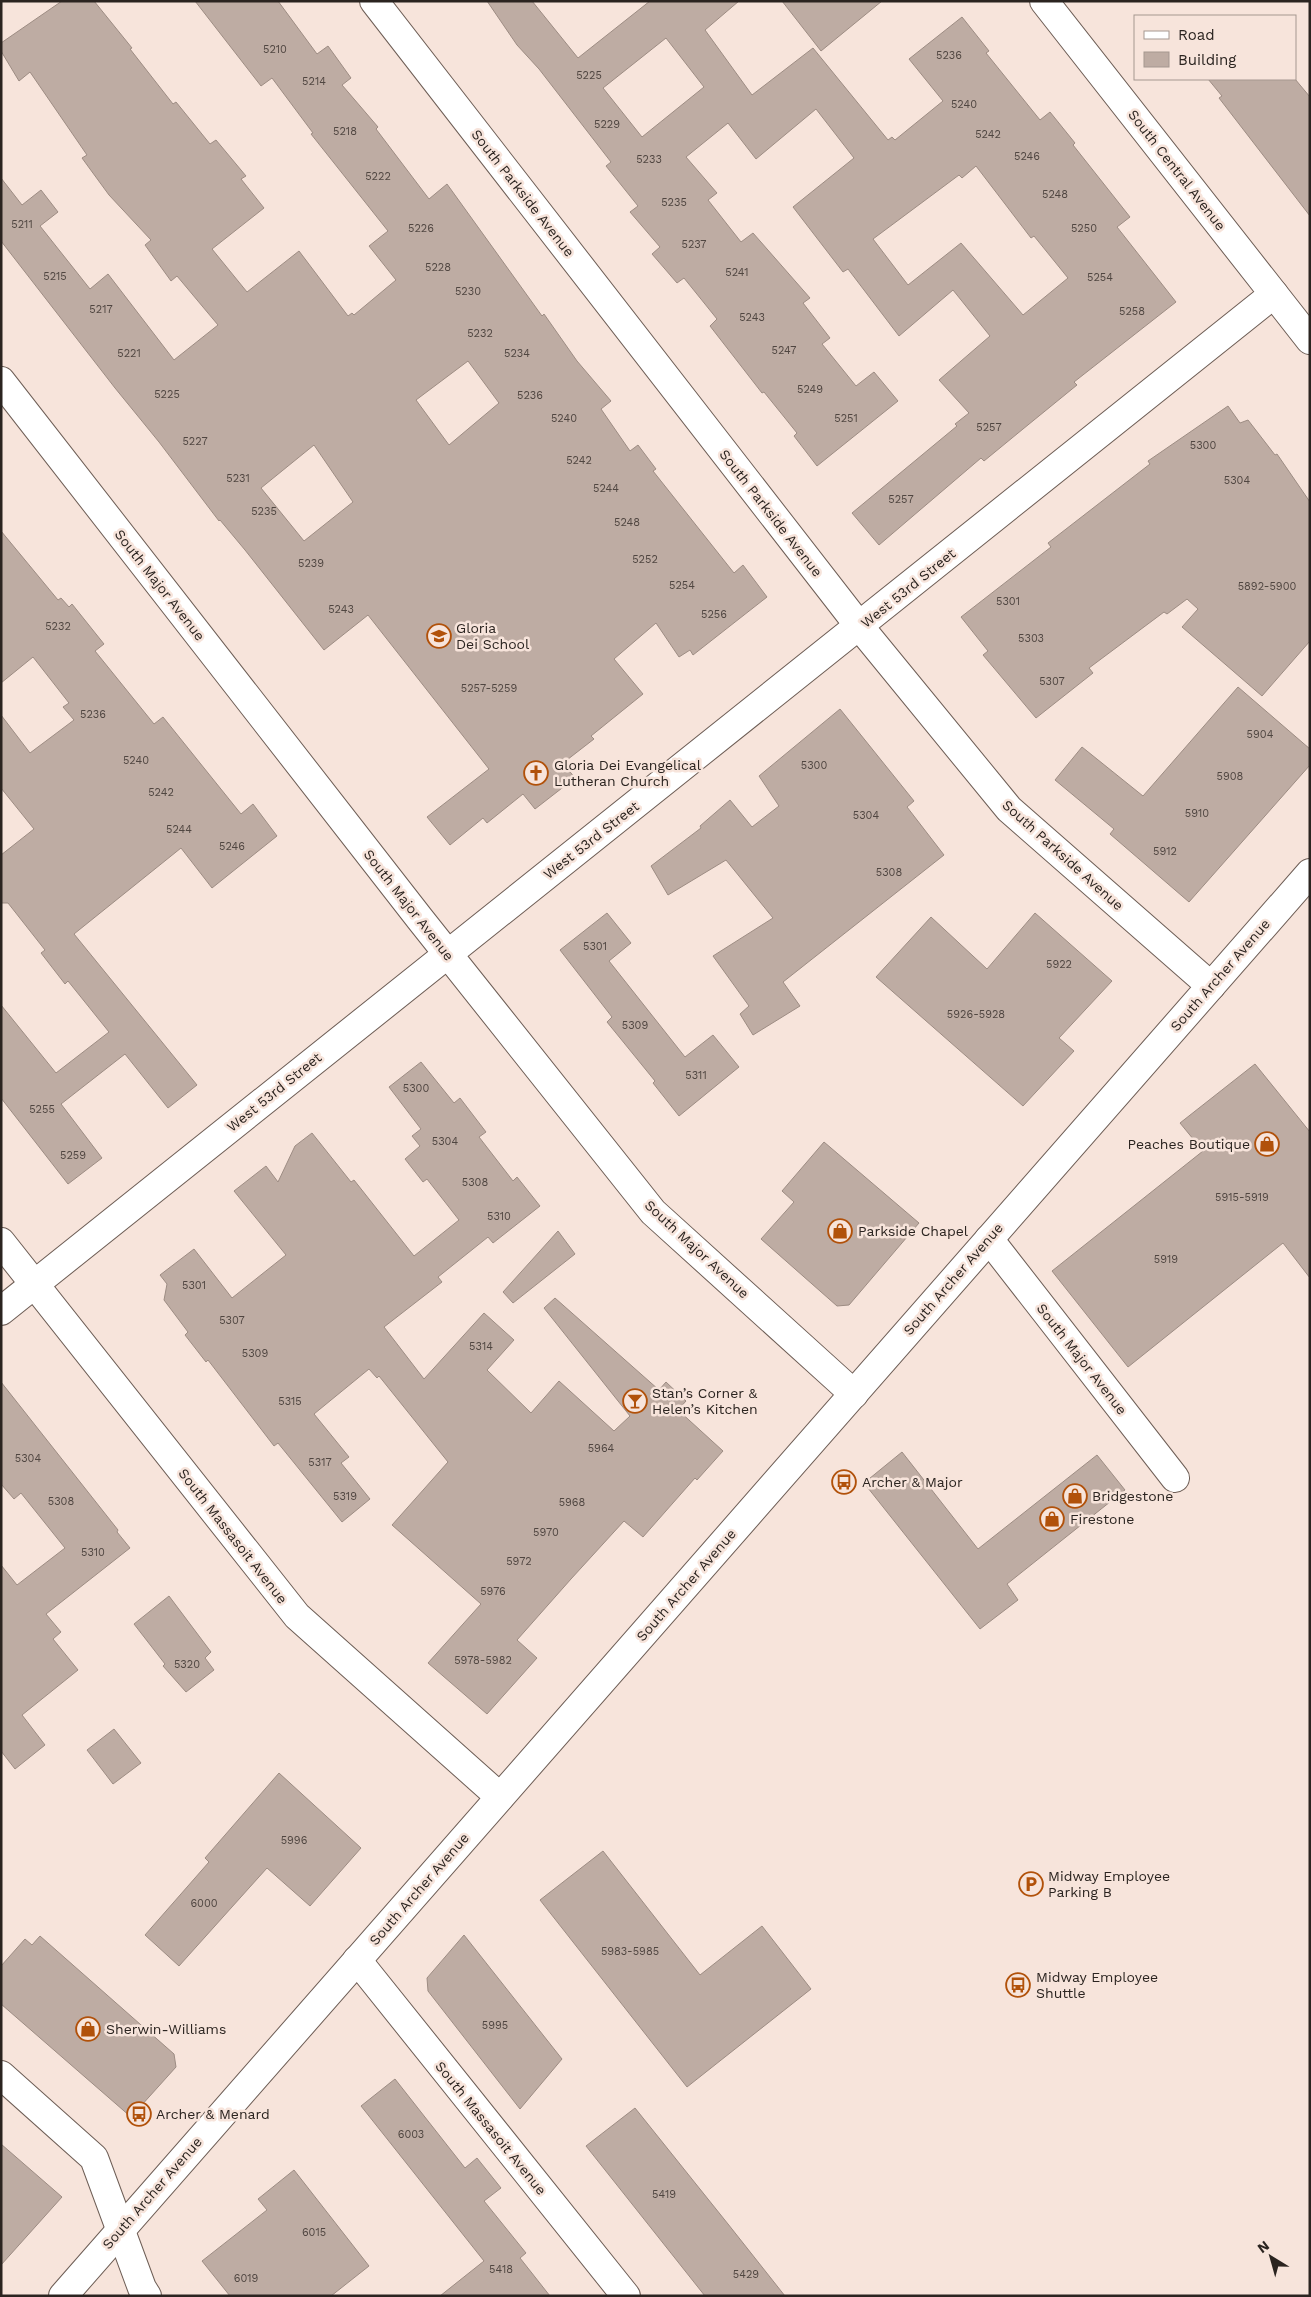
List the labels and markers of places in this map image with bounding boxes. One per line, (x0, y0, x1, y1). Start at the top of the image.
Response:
place label: Gloria Dei School (456, 620, 530, 652)
school or university icon: Gloria Dei School (426, 623, 452, 649)
place label: Gloria Dei Evangelical Lutheran Church (554, 757, 702, 789)
church icon: Gloria Dei Evangelical Lutheran Church (523, 760, 549, 786)
shop icon: Peaches Boutique (1254, 1131, 1280, 1157)
place label: Peaches Boutique (1128, 1136, 1250, 1152)
shop icon: Parkside Chapel (827, 1218, 853, 1244)
place label: Parkside Chapel (858, 1223, 969, 1239)
place label: Stan’s Corner & Helen’s Kitchen (652, 1385, 758, 1417)
bar icon: Stan’s Corner & Helen’s Kitchen (622, 1388, 648, 1414)
bus stop icon: Archer & Major (831, 1469, 857, 1495)
place label: Archer & Major (862, 1474, 963, 1490)
shop icon: Bridgestone (1062, 1483, 1088, 1509)
place label: Bridgestone (1092, 1488, 1173, 1504)
shop icon: Firestone (1039, 1506, 1065, 1532)
place label: Firestone (1070, 1511, 1134, 1527)
place label: Midway Employee Parking B (1048, 1868, 1170, 1900)
parking icon: Midway Employee Parking B (1018, 1871, 1044, 1897)
place label: Midway Employee Shuttle (1036, 1969, 1158, 2001)
bus stop icon: Midway Employee Shuttle (1005, 1972, 1031, 1998)
shop icon: Sherwin-Williams (75, 2016, 101, 2042)
place label: Sherwin-Williams (106, 2021, 226, 2037)
bus stop icon: Archer & Menard (126, 2101, 152, 2127)
place label: Archer & Menard (156, 2106, 270, 2122)

